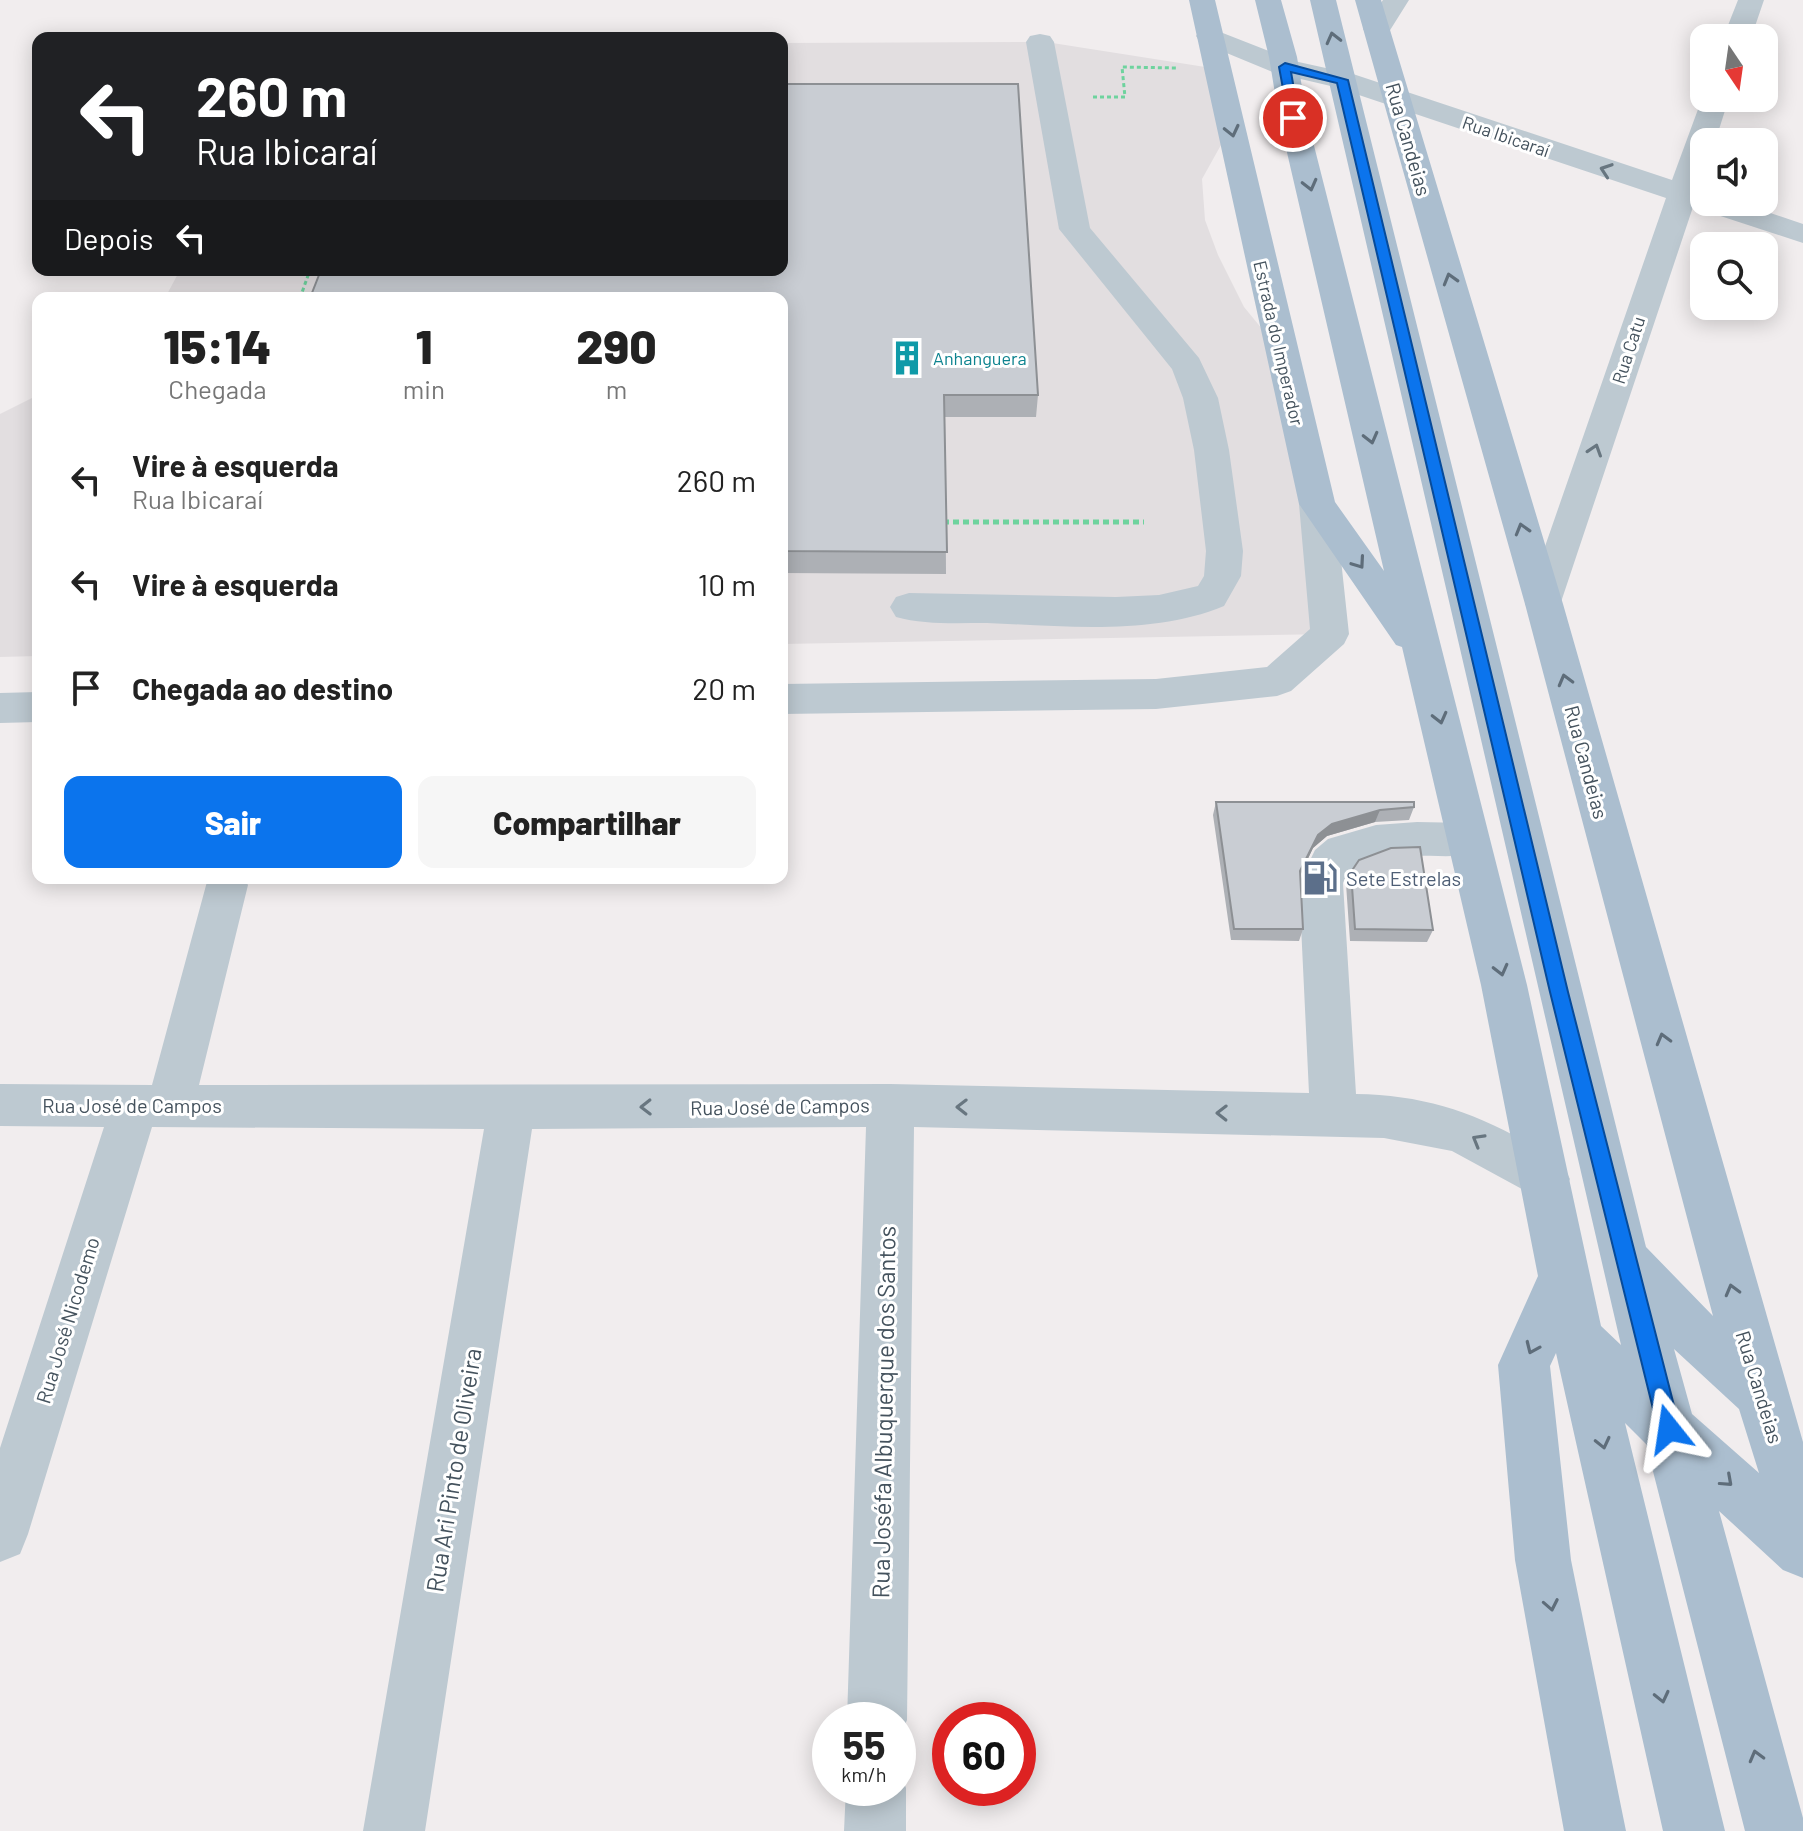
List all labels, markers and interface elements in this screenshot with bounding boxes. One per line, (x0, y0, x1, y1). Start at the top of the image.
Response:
north arrow (1690, 24, 1778, 112)
map controls (1690, 24, 1778, 320)
one-way arrow (1325, 32, 1342, 45)
text: 260 m (196, 61, 347, 128)
icon: left (64, 64, 168, 168)
street label: Rua Candeias (1381, 80, 1437, 198)
pin (1259, 84, 1327, 152)
icon: arrive (1271, 96, 1315, 140)
street label: Rua Ibicaraí (1460, 111, 1553, 161)
one-way arrow (1223, 123, 1240, 137)
button: sound (1690, 128, 1778, 216)
text: Rua Ibicaraí (196, 129, 377, 172)
one-way arrow (1600, 163, 1614, 179)
one-way arrow (1300, 178, 1317, 192)
icon: left (169, 216, 213, 260)
text: Depois (64, 220, 153, 256)
button: search (1690, 232, 1778, 320)
street label: Estrada do Imperador (1249, 258, 1309, 428)
one-way arrow (1443, 273, 1459, 286)
street label: Rua Catu (1607, 314, 1649, 386)
text: 15:14 (163, 316, 272, 374)
text: 1 (415, 316, 432, 374)
text: 290 (576, 316, 657, 374)
building icon: Anhanguera (888, 339, 926, 377)
place label: Anhanguera (933, 347, 1027, 369)
text: Chegada (168, 373, 267, 404)
text: min (403, 373, 445, 404)
text: m (606, 373, 627, 404)
one-way arrow (1362, 430, 1379, 444)
one-way arrow (1585, 444, 1601, 458)
text: Vire à esquerda (132, 447, 339, 483)
icon: left (64, 458, 108, 502)
text: 260 m (677, 462, 756, 498)
text: Rua Ibicaraí (132, 483, 263, 514)
one-way arrow (1515, 522, 1531, 536)
one-way arrow (1349, 555, 1364, 569)
icon: left (64, 562, 108, 606)
text: Vire à esquerda (132, 566, 339, 602)
text: 10 m (698, 566, 756, 602)
icon: arrive (64, 666, 108, 710)
text: Chegada ao destino (132, 670, 393, 706)
text: 20 m (692, 670, 756, 706)
one-way arrow (1557, 674, 1574, 688)
street label: Rua Candeias (1560, 703, 1614, 821)
one-way arrow (1430, 710, 1447, 724)
button: Sair (64, 776, 402, 868)
button: Compartilhar (418, 776, 756, 868)
fuel station icon: Sete Estrelas (1301, 859, 1339, 897)
place label: Sete Estrelas (1346, 866, 1461, 890)
one-way arrow (1491, 963, 1508, 977)
one-way arrow (1656, 1033, 1672, 1047)
street label: Rua José de Campos (690, 1092, 870, 1120)
street label: Rua José de Campos (42, 1093, 222, 1117)
one-way arrow (639, 1098, 652, 1116)
one-way arrow (955, 1098, 968, 1115)
one-way arrow (1215, 1104, 1228, 1122)
one-way arrow (1472, 1134, 1487, 1150)
street label: Rua Joséfa Albuquerque dos Santos (865, 1225, 901, 1599)
street label: Rua José Nicodemo (30, 1234, 104, 1406)
one-way arrow (1724, 1283, 1741, 1297)
street label: Rua Candeias (1731, 1328, 1789, 1446)
one-way arrow (1526, 1340, 1542, 1354)
street label: Rua Ari Pinto de Oliveira (419, 1346, 487, 1594)
position arrow (1627, 1387, 1711, 1471)
one-way arrow (1594, 1436, 1611, 1450)
one-way arrow (1718, 1471, 1733, 1486)
one-way arrow (1542, 1598, 1559, 1611)
one-way arrow (1653, 1689, 1670, 1703)
speed limit sign: 60 (932, 1702, 1036, 1806)
text: 55 (842, 1720, 886, 1768)
one-way arrow (1749, 1749, 1765, 1763)
text: km/h (841, 1762, 887, 1786)

